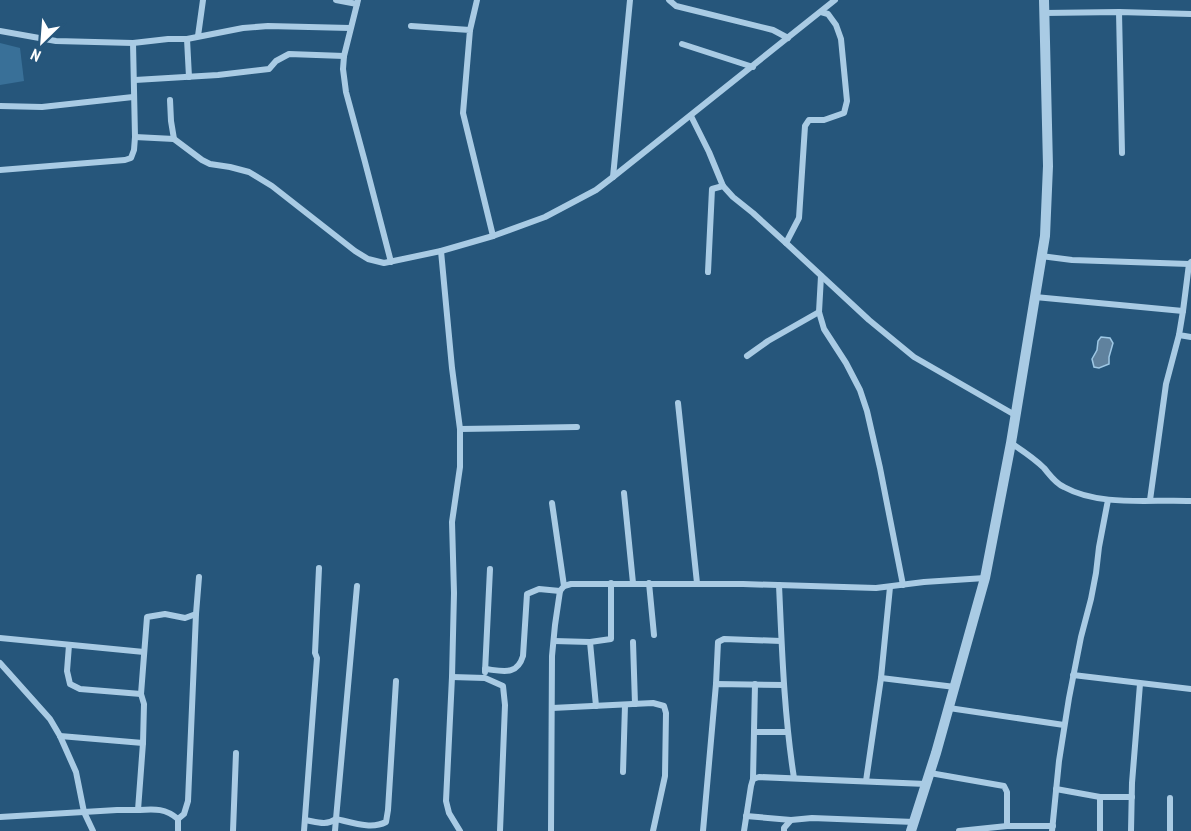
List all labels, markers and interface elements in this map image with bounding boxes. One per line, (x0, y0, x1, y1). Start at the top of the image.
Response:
north arrow (12, 12, 72, 72)
text: N (28, 45, 44, 66)

